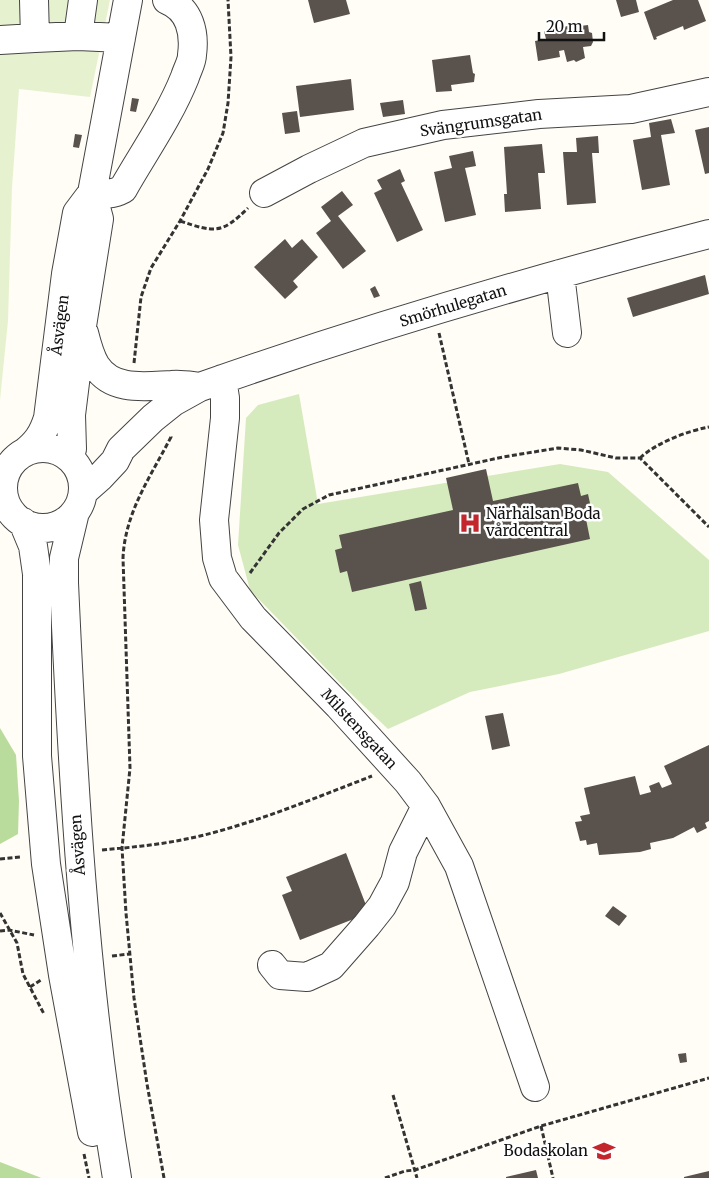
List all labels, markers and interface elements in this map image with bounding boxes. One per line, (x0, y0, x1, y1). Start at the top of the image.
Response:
scale bar (539, 10, 604, 42)
text: 20 m (546, 17, 583, 36)
street label: Svängrumsgatan (419, 105, 543, 140)
street label: Smörhulegatan (397, 280, 509, 331)
street label: Åsvägen (44, 293, 73, 357)
place label: Närhälsan Boda vårdcentral (485, 504, 601, 540)
hospital icon: Närhälsan Boda vårdcentral (457, 510, 483, 536)
street label: Milstensgatan (317, 684, 402, 773)
street label: Åsvägen (64, 814, 89, 877)
school or university icon: Bodaskolan (591, 1138, 617, 1164)
place label: Bodaskolan (504, 1141, 588, 1160)

